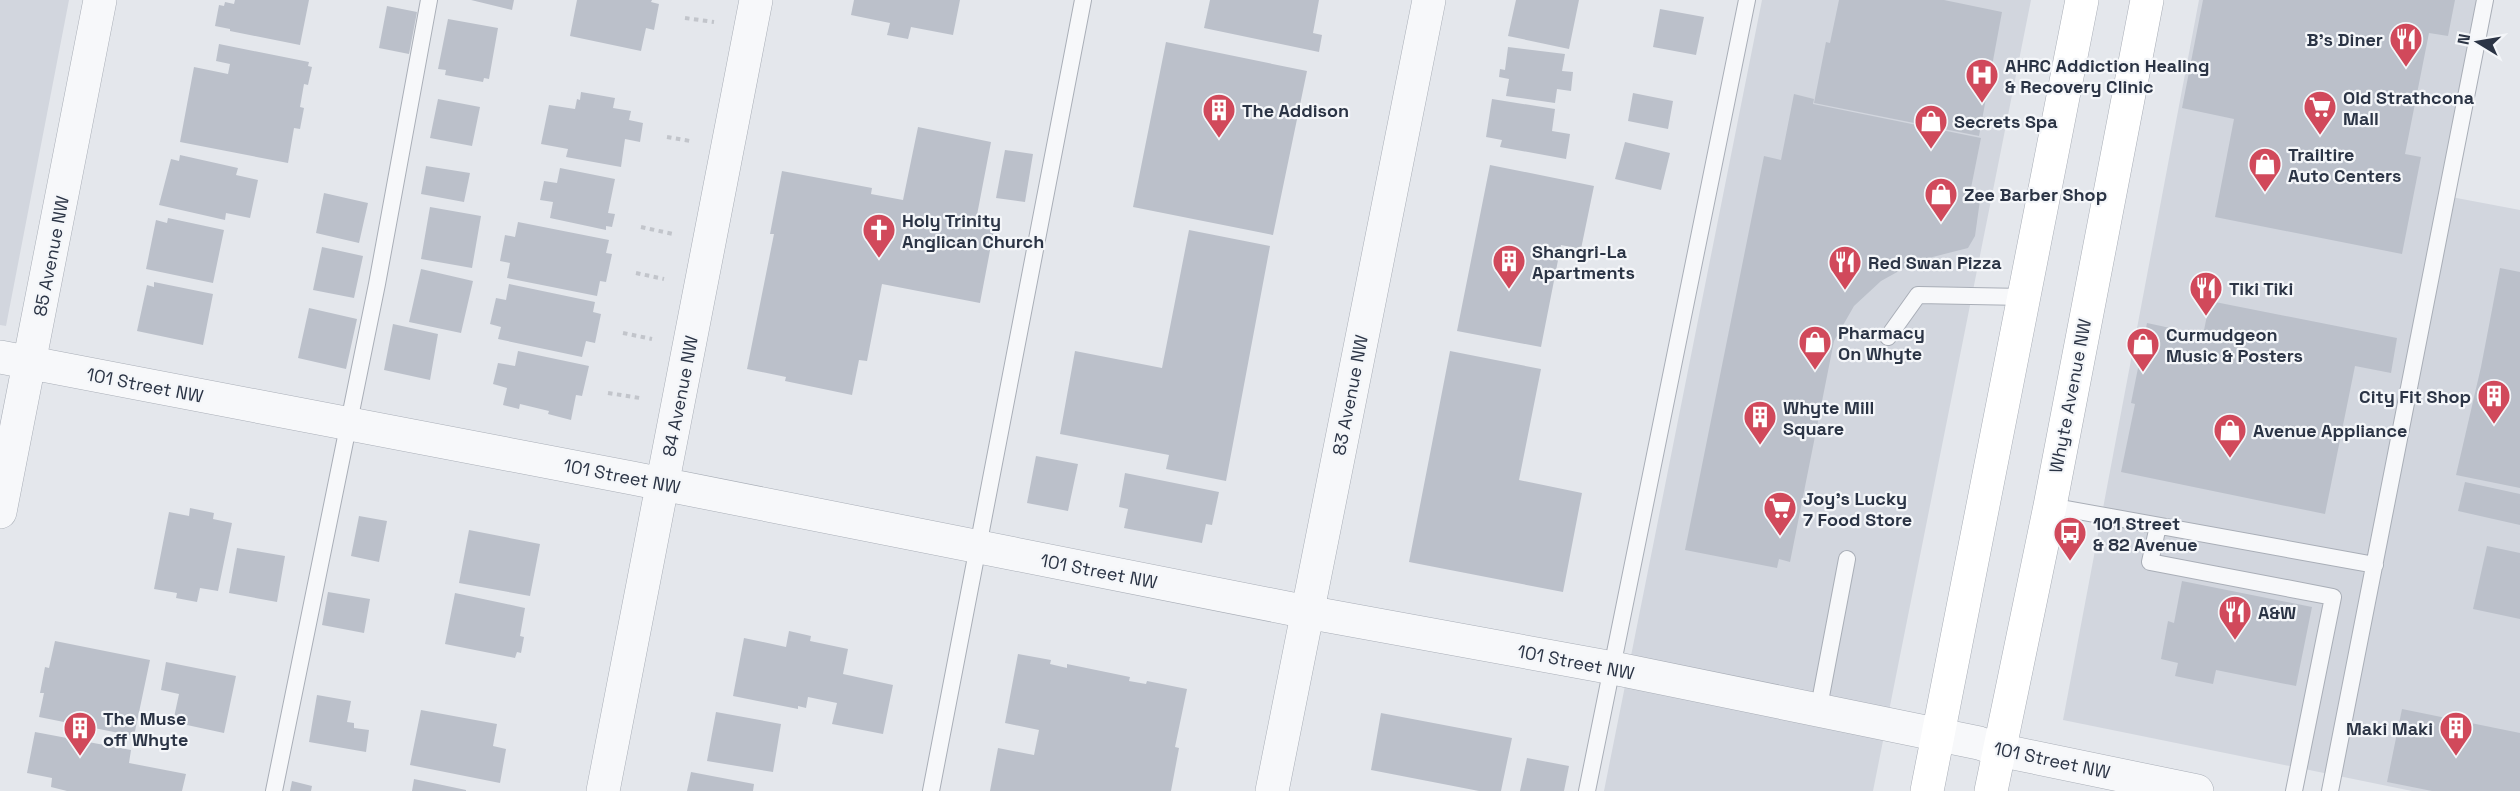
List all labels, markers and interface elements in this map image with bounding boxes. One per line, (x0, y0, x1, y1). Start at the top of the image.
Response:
north arrow (2448, 12, 2508, 72)
restaurant icon: B's Diner (2388, 21, 2424, 68)
place label: B's Diner (2307, 28, 2383, 51)
text: N (2452, 32, 2475, 47)
place label: AHRC Addiction Healing & Recovery Clinic (2005, 54, 2209, 98)
hospital icon: AHRC Addiction Healing & Recovery Clinic (1964, 57, 2000, 104)
place label: Old Strathcona Mall (2343, 86, 2475, 130)
supermarket icon: Old Strathcona Mall (2302, 89, 2338, 136)
building icon: The Addison (1201, 92, 1237, 139)
place label: The Addison (1242, 99, 1349, 122)
shop icon: Secrets Spa (1913, 103, 1949, 150)
place label: Secrets Spa (1954, 110, 2058, 133)
place label: Trailtire Auto Centers (2288, 143, 2401, 187)
shop icon: Trailtire Auto Centers (2247, 146, 2283, 193)
shop icon: Zee Barber Shop (1923, 176, 1959, 223)
place label: Zee Barber Shop (1964, 183, 2107, 206)
street label: 85 Avenue NW (28, 194, 74, 318)
place label: Holy Trinity Anglican Church (902, 209, 1044, 253)
church icon: Holy Trinity Anglican Church (861, 212, 897, 259)
place label: Shangri-La Apartments (1532, 240, 1635, 284)
building icon: Shangri-La Apartments (1491, 243, 1527, 290)
restaurant icon: Red Swan Pizza (1827, 244, 1863, 291)
place label: Red Swan Pizza (1868, 251, 2002, 274)
restaurant icon: Tiki Tiki (2188, 270, 2224, 317)
place label: Tiki Tiki (2229, 277, 2293, 300)
street label: Whyte Avenue NW (2044, 317, 2096, 475)
place label: Pharmacy On Whyte (1838, 321, 1925, 365)
place label: Curmudgeon Music & Posters (2166, 323, 2303, 367)
shop icon: Pharmacy On Whyte (1797, 324, 1833, 371)
shop icon: Curmudgeon Music & Posters (2125, 326, 2161, 373)
street label: 84 Avenue NW (657, 333, 703, 458)
street label: 83 Avenue NW (1327, 333, 1373, 457)
street label: 101 Street NW (85, 362, 206, 408)
building icon: City Fit Shop (2476, 378, 2512, 425)
place label: City Fit Shop (2359, 385, 2471, 408)
place label: Whyte Mill Square (1783, 396, 1874, 440)
building icon: Whyte Mill Square (1742, 399, 1778, 446)
shop icon: Avenue Appliance (2212, 412, 2248, 459)
place label: Avenue Appliance (2253, 419, 2407, 442)
street label: 101 Street NW (562, 453, 683, 499)
place label: Joy's Lucky 7 Food Store (1803, 487, 1912, 531)
supermarket icon: Joy's Lucky 7 Food Store (1762, 490, 1798, 537)
place label: 101 Street & 82 Avenue (2093, 512, 2198, 556)
bus stop icon: 101 Street & 82 Avenue (2052, 515, 2088, 562)
street label: 101 Street NW (1039, 548, 1160, 594)
restaurant icon: A&W (2217, 594, 2253, 641)
place label: A&W (2258, 601, 2296, 624)
street label: 101 Street NW (1516, 639, 1637, 685)
place label: The Muse off Whyte (103, 707, 188, 751)
building icon: The Muse off Whyte (62, 710, 98, 757)
building icon: Maki Maki (2438, 710, 2474, 757)
place label: Maki Maki (2346, 717, 2433, 740)
street label: 101 Street NW (1992, 736, 2113, 784)

